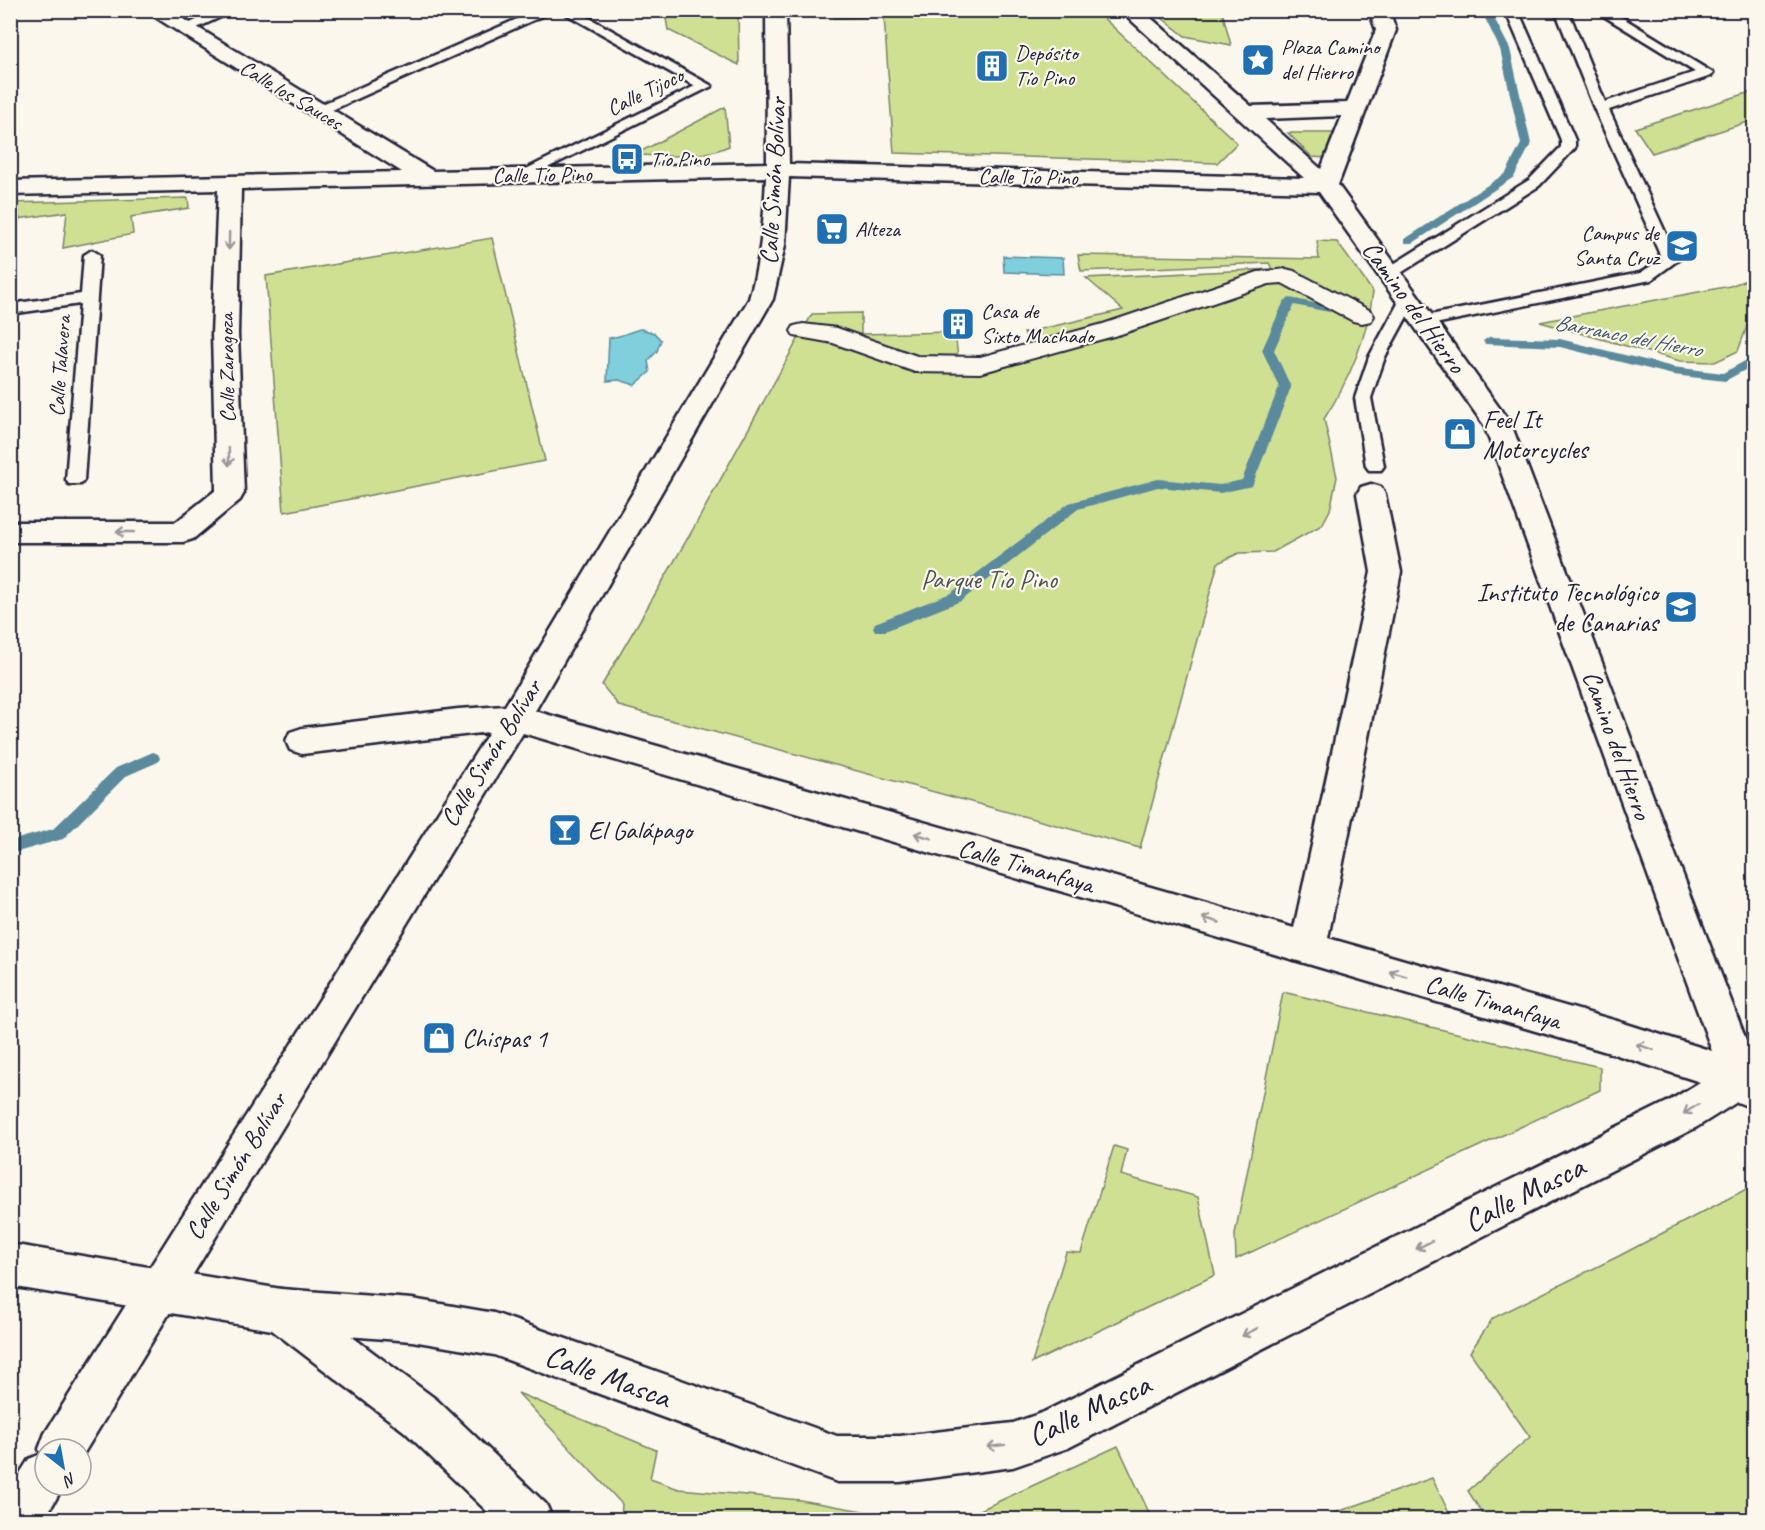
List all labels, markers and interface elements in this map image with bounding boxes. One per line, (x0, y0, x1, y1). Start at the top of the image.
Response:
place label: Plaza Camino del Hierro (1281, 33, 1382, 86)
place label: Depósito Tío Pino (1015, 39, 1080, 92)
place icon: Plaza Camino del Hierro (1240, 42, 1276, 78)
building icon: Depósito Tío Pino (974, 48, 1010, 84)
street label: Calle los Sauces (235, 53, 350, 138)
street label: Calle Tijoco (602, 60, 690, 123)
street label: Calle Simón Bolívar (752, 95, 794, 265)
bus stop icon: Tío Pino (609, 141, 645, 177)
place label: Tío Pino (650, 145, 711, 173)
street label: Calle Tío Pino (492, 160, 593, 190)
street label: Calle Tío Pino (978, 162, 1079, 192)
supermarket icon: Alteza (814, 211, 850, 247)
place label: Alteza (855, 215, 901, 243)
place label: Campus de Santa Cruz (1574, 219, 1662, 272)
school or university icon: Campus de Santa Cruz (1664, 228, 1700, 264)
one-way arrow (223, 231, 235, 251)
street label: Camino del Hierro (1355, 234, 1474, 381)
place label: Casa de Sixto Machado (981, 297, 1096, 350)
building icon: Casa de Sixto Machado (940, 306, 976, 342)
water label: Barranco del Hierro (1552, 308, 1707, 365)
street label: Calle Zaragoza (212, 311, 242, 423)
street label: Calle Talavera (43, 313, 78, 417)
place label: Feel It Motorcycles (1483, 403, 1590, 466)
shop icon: Feel It Motorcycles (1442, 416, 1478, 452)
one-way arrow (223, 447, 234, 467)
one-way arrow (115, 526, 135, 538)
park label: Parque Tío Pino (921, 563, 1059, 596)
place label: Instituto Tecnológico de Canarias (1477, 576, 1661, 639)
school or university icon: Instituto Tecnológico de Canarias (1663, 589, 1699, 625)
street label: Camino del Hierro (1575, 666, 1660, 825)
street label: Calle Simón Bolívar (433, 672, 550, 833)
bar icon: El Galápago (547, 812, 583, 848)
place label: El Galápago (588, 814, 695, 847)
one-way arrow (914, 830, 933, 841)
street label: Calle Timanfaya (955, 831, 1100, 902)
one-way arrow (1202, 913, 1221, 925)
street label: Calle Timanfaya (1422, 967, 1567, 1038)
one-way arrow (1389, 968, 1408, 979)
shop icon: Chispas 1 (421, 1020, 457, 1056)
place label: Chispas 1 (462, 1022, 548, 1055)
one-way arrow (1636, 1041, 1655, 1052)
street label: Calle Simón Bolívar (178, 1085, 295, 1246)
one-way arrow (1683, 1104, 1700, 1116)
street label: Calle Masca (1457, 1145, 1593, 1242)
one-way arrow (1415, 1240, 1433, 1251)
one-way arrow (1241, 1327, 1259, 1339)
street label: Calle Masca (540, 1334, 678, 1418)
street label: Calle Masca (1021, 1363, 1159, 1456)
north arrow (33, 1437, 93, 1497)
one-way arrow (987, 1441, 1007, 1452)
text: N (58, 1468, 80, 1492)

